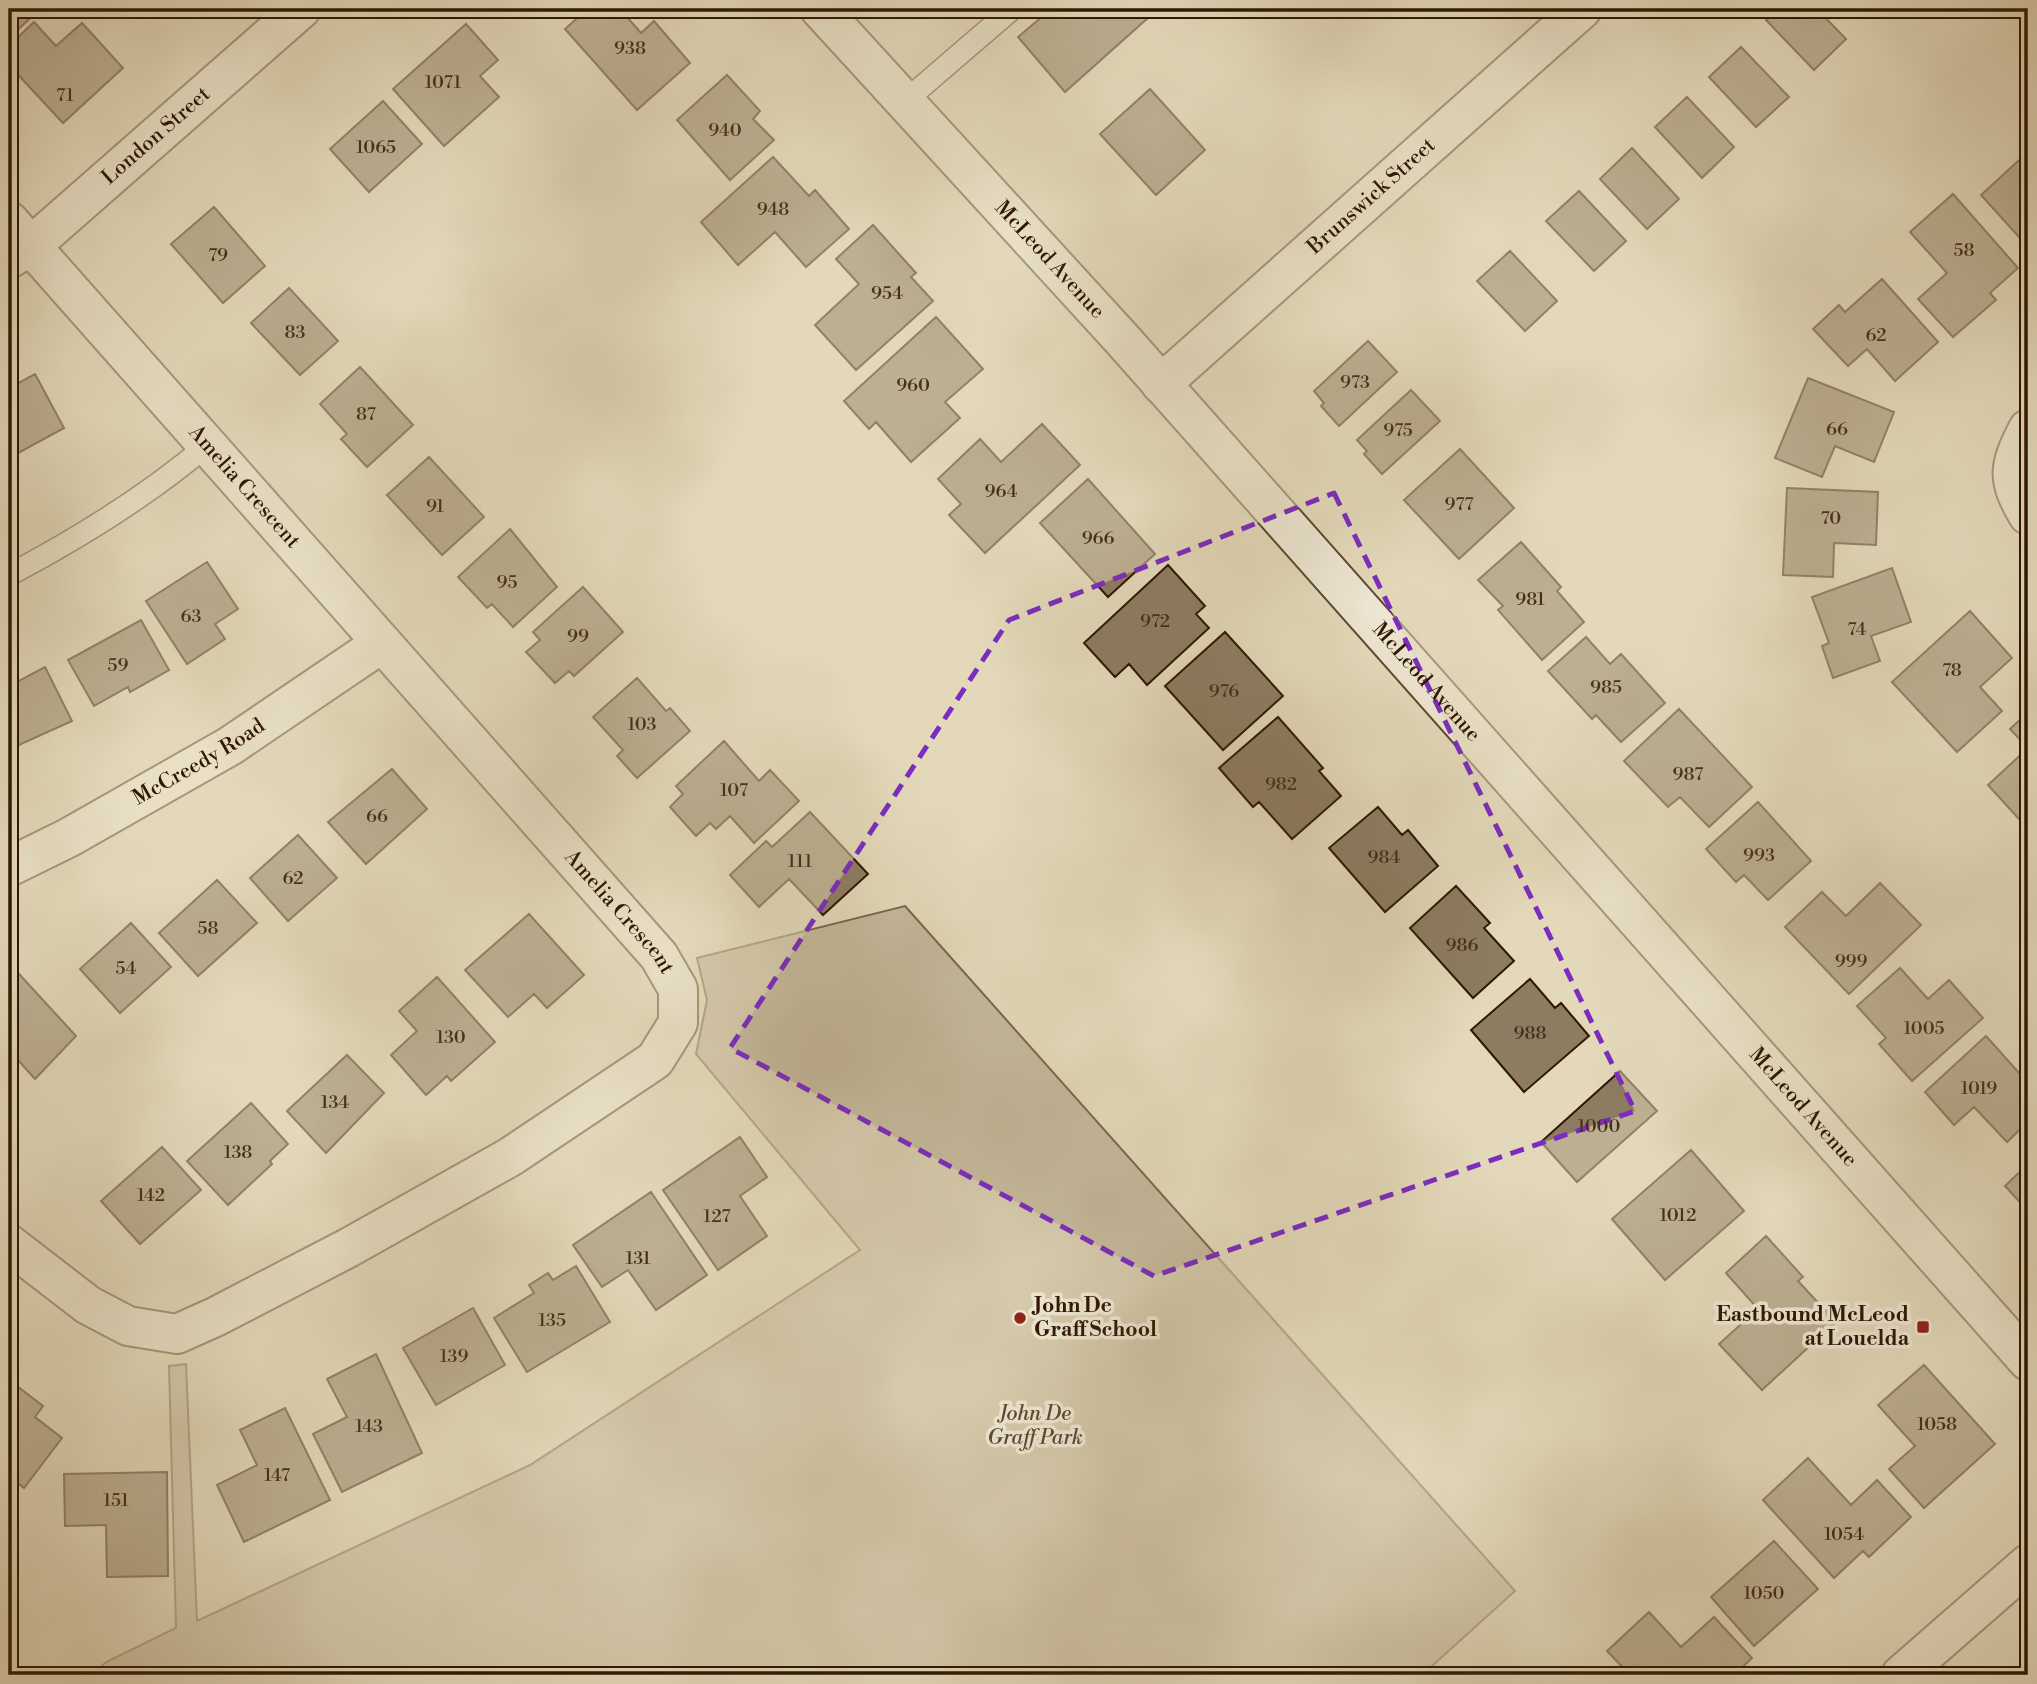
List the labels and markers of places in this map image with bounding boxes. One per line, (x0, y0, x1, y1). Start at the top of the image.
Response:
place label: John De Graff School (1031, 1293, 1157, 1343)
place label: Eastbound McLeod at Louelda (1716, 1302, 1910, 1352)
marker: John De Graff School (1012, 1310, 1028, 1326)
marker: Eastbound McLeod at Louelda (1915, 1319, 1931, 1335)

